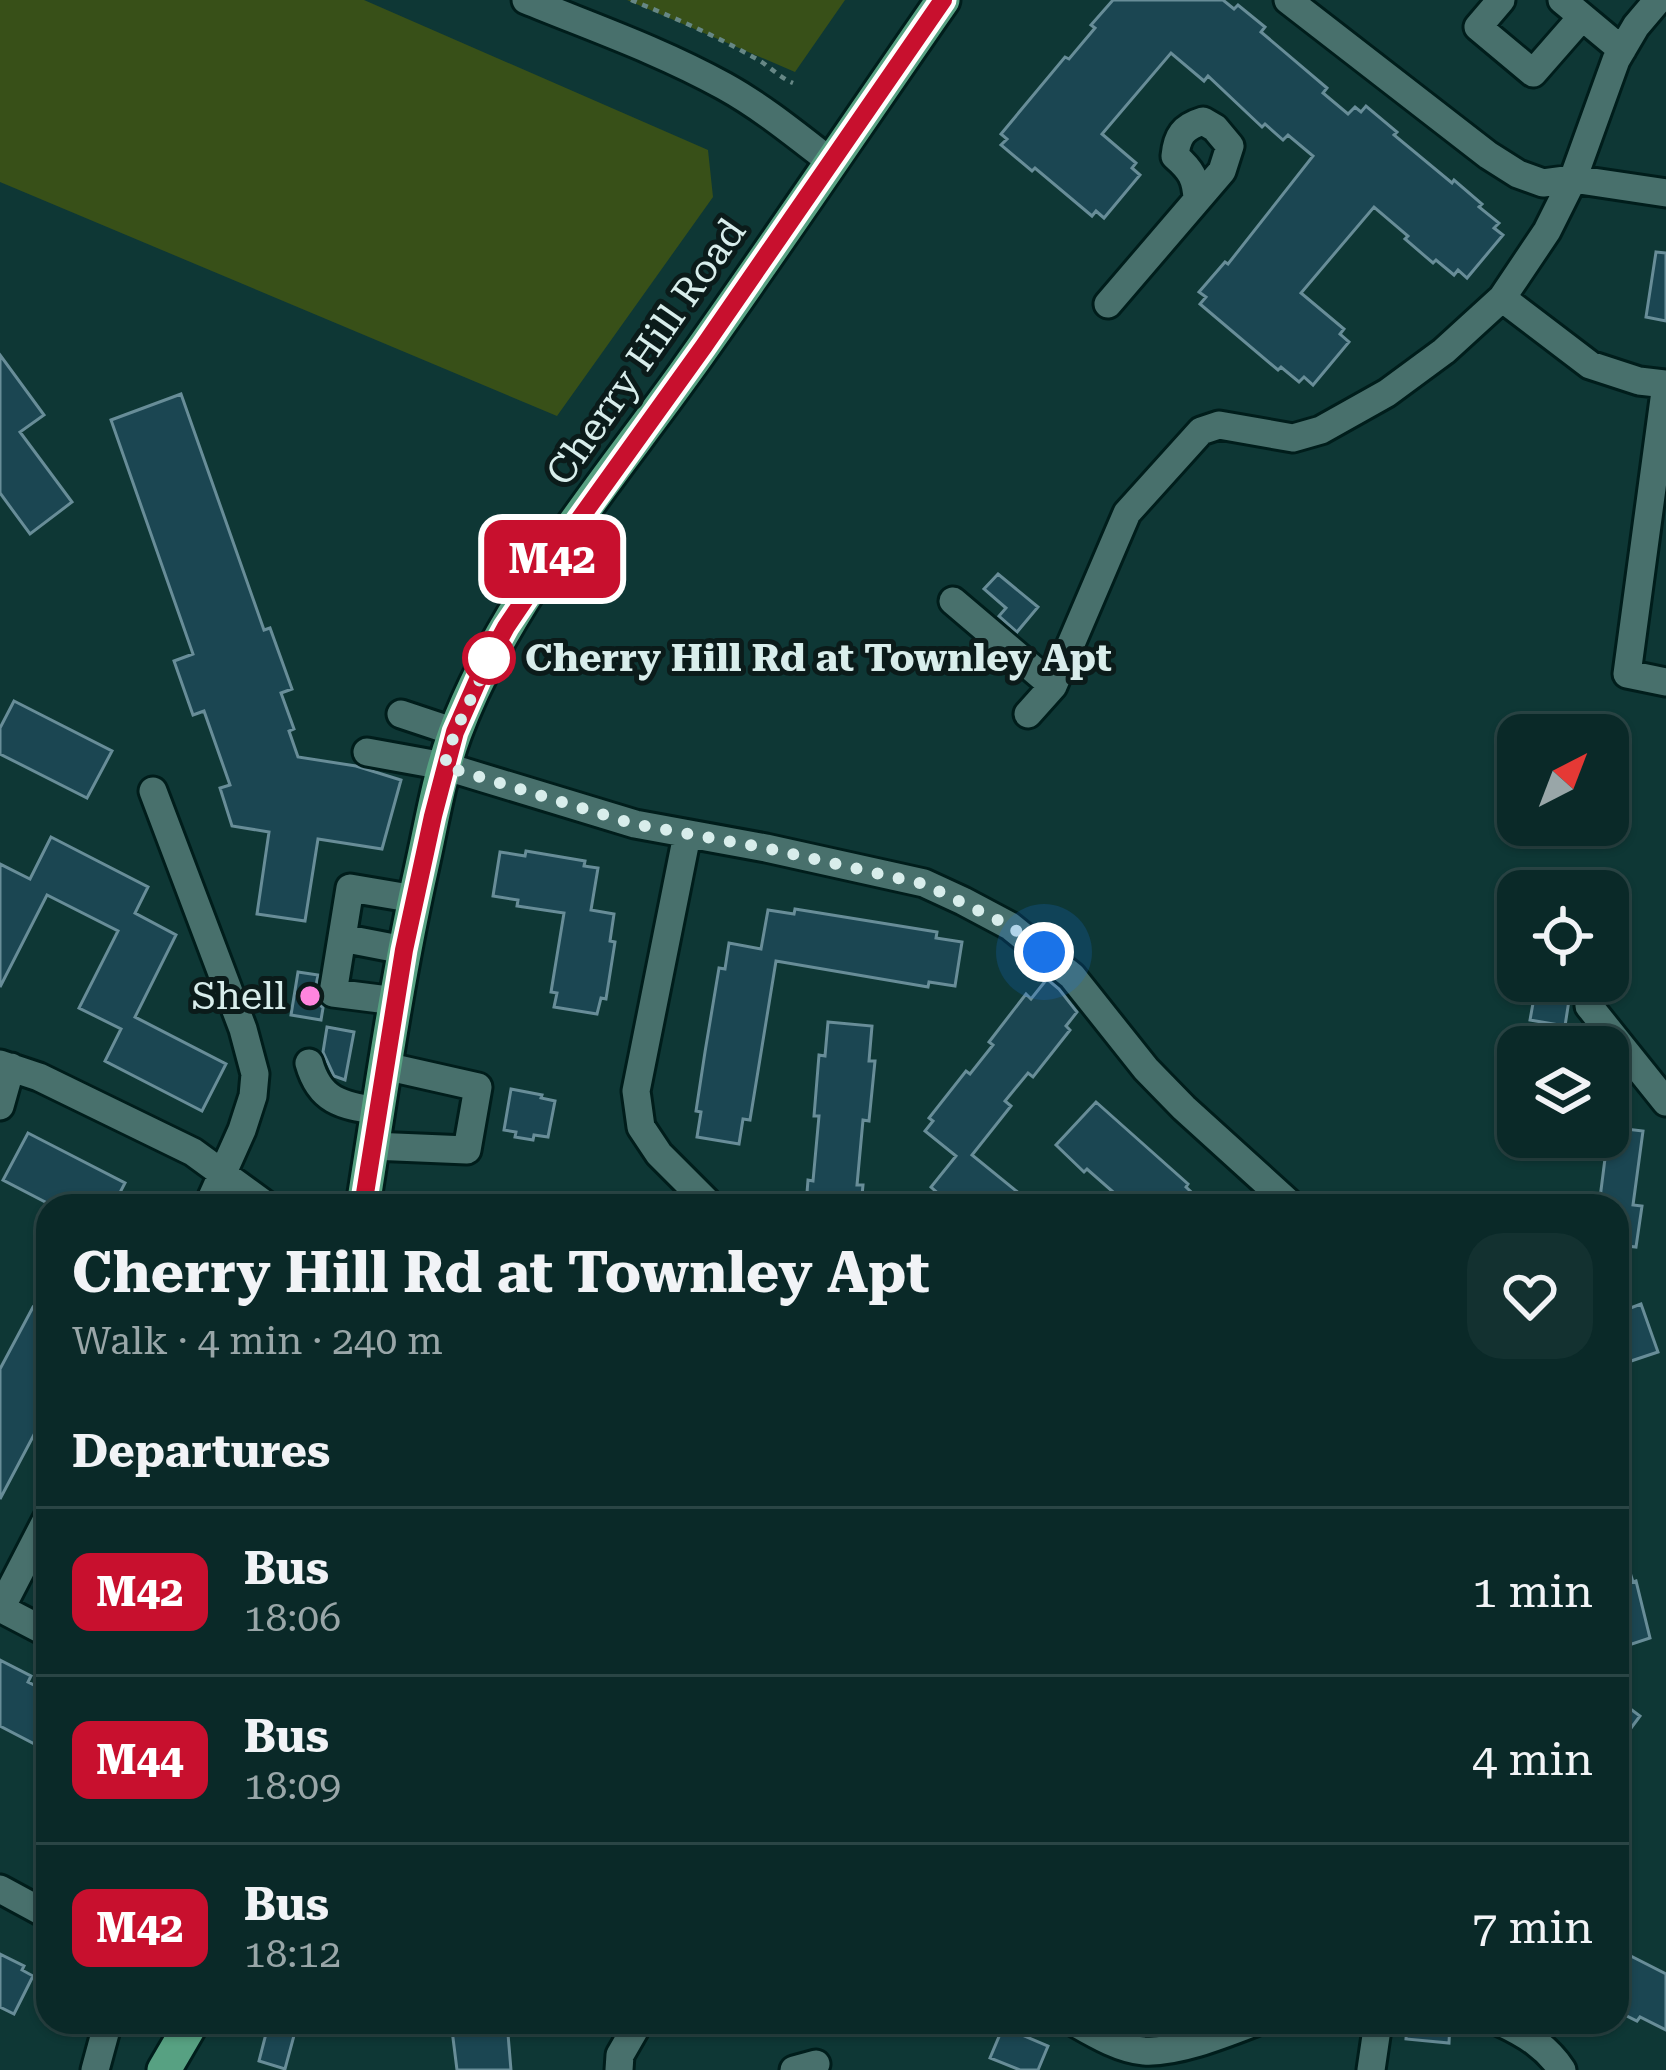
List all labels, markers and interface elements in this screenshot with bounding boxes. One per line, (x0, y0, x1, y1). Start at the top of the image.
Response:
street label: Cherry Hill Road (537, 210, 755, 494)
line badge: M42 (483, 520, 621, 598)
text: M42 (508, 534, 596, 583)
marker: Cherry Hill Rd at Townley Apt (464, 633, 514, 683)
place label: Cherry Hill Rd at Townley Apt (525, 635, 1112, 681)
north arrow (1497, 714, 1629, 846)
map controls (1497, 714, 1629, 1158)
button: locate (1497, 870, 1629, 1002)
your location (1014, 922, 1074, 982)
place label: Shell (191, 973, 286, 1019)
marker: Shell (297, 983, 323, 1009)
button: layers (1497, 1026, 1629, 1158)
button: heart (1467, 1233, 1593, 1359)
text: Cherry Hill Rd at Townley Apt (72, 1239, 930, 1306)
text: Walk · 4 min · 240 m (72, 1318, 443, 1364)
text: Departures (72, 1425, 330, 1478)
text: Bus (244, 1542, 329, 1595)
text: 1 min (1472, 1565, 1593, 1618)
text: M42 (96, 1567, 184, 1616)
text: 18:06 (244, 1595, 341, 1641)
text: Bus (244, 1710, 329, 1763)
text: 4 min (1472, 1733, 1593, 1786)
text: M44 (96, 1735, 184, 1784)
text: 18:09 (244, 1763, 341, 1809)
text: Bus (244, 1878, 329, 1931)
text: 7 min (1472, 1901, 1593, 1954)
text: M42 (96, 1903, 184, 1952)
text: 18:12 (244, 1931, 341, 1977)

